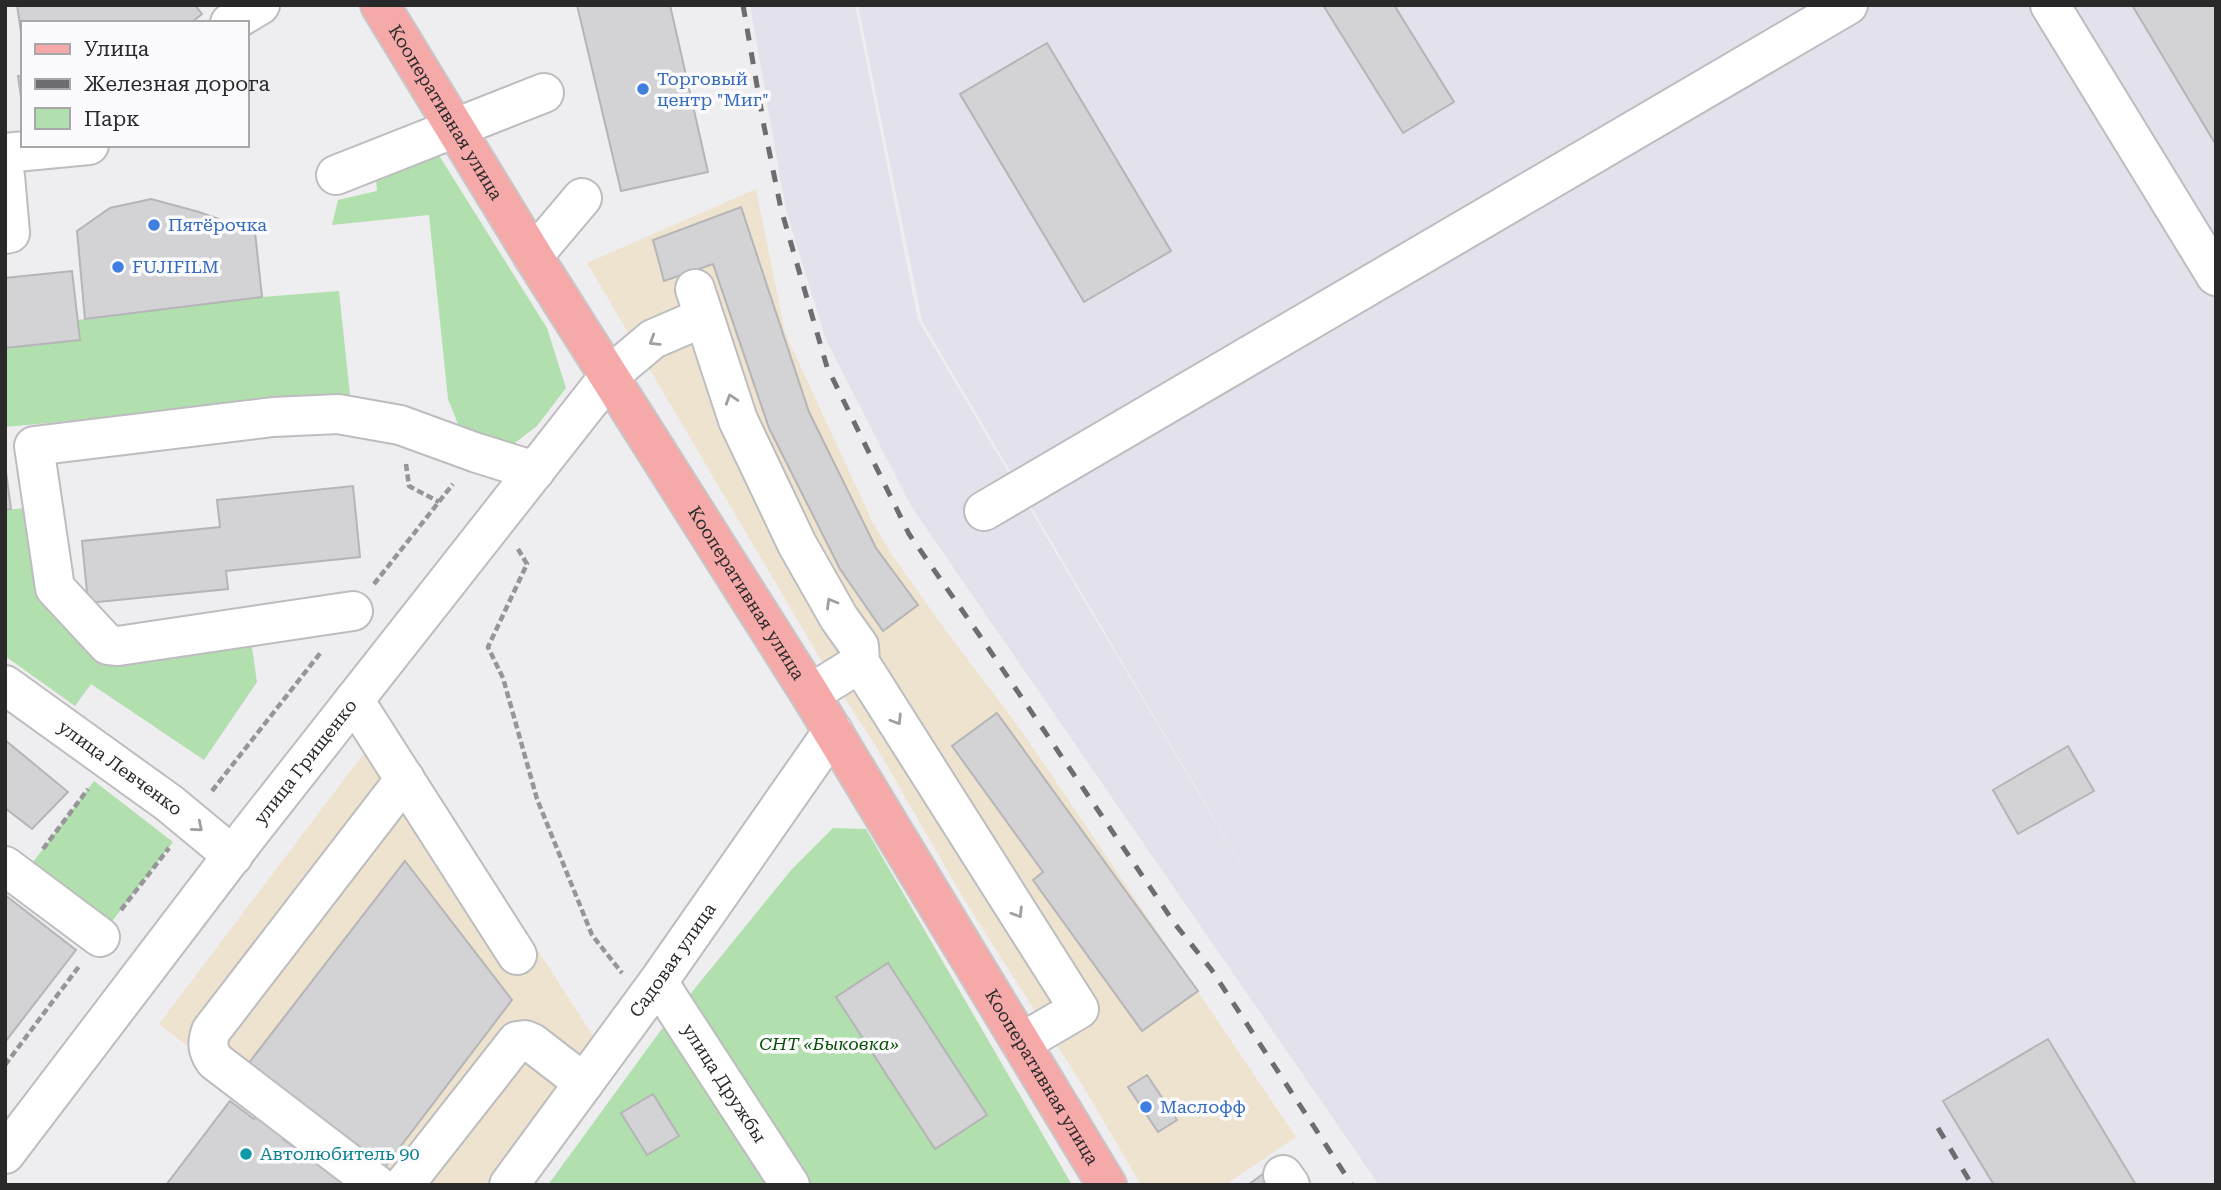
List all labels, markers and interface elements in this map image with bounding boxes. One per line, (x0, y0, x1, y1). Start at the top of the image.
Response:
legend (21, 21, 248, 147)
street label: Кооперативная улица (385, 21, 507, 204)
text: Улица (84, 37, 150, 61)
place label: Торговый центр "Миг" (657, 68, 769, 110)
text: Железная дорога (84, 72, 270, 96)
marker: Торговый центр "Миг" (635, 81, 651, 97)
text: Парк (84, 107, 140, 131)
place label: Пятёрочка (168, 214, 267, 235)
marker: Пятёрочка (146, 217, 162, 233)
place label: FUJIFILM (132, 256, 219, 277)
marker: FUJIFILM (110, 259, 126, 275)
one-way arrow (648, 332, 661, 345)
one-way arrow (725, 393, 739, 406)
street label: Кооперативная улица (684, 502, 810, 684)
one-way arrow (826, 598, 839, 611)
street label: улица Грищенко (249, 695, 361, 829)
one-way arrow (888, 713, 901, 726)
street label: улица Левченко (54, 716, 187, 820)
one-way arrow (190, 819, 203, 831)
street label: Садовая улица (625, 899, 720, 1021)
one-way arrow (1010, 905, 1023, 918)
street label: Кооперативная улица (981, 985, 1103, 1169)
street label: улица Дружбы (678, 1020, 771, 1147)
park label: СНТ «Быковка» (759, 1033, 899, 1054)
place label: Маслофф (1160, 1096, 1246, 1117)
marker: Маслофф (1138, 1099, 1154, 1115)
place label: Автолюбитель 90 (260, 1143, 419, 1164)
marker: Автолюбитель 90 (238, 1146, 254, 1162)

